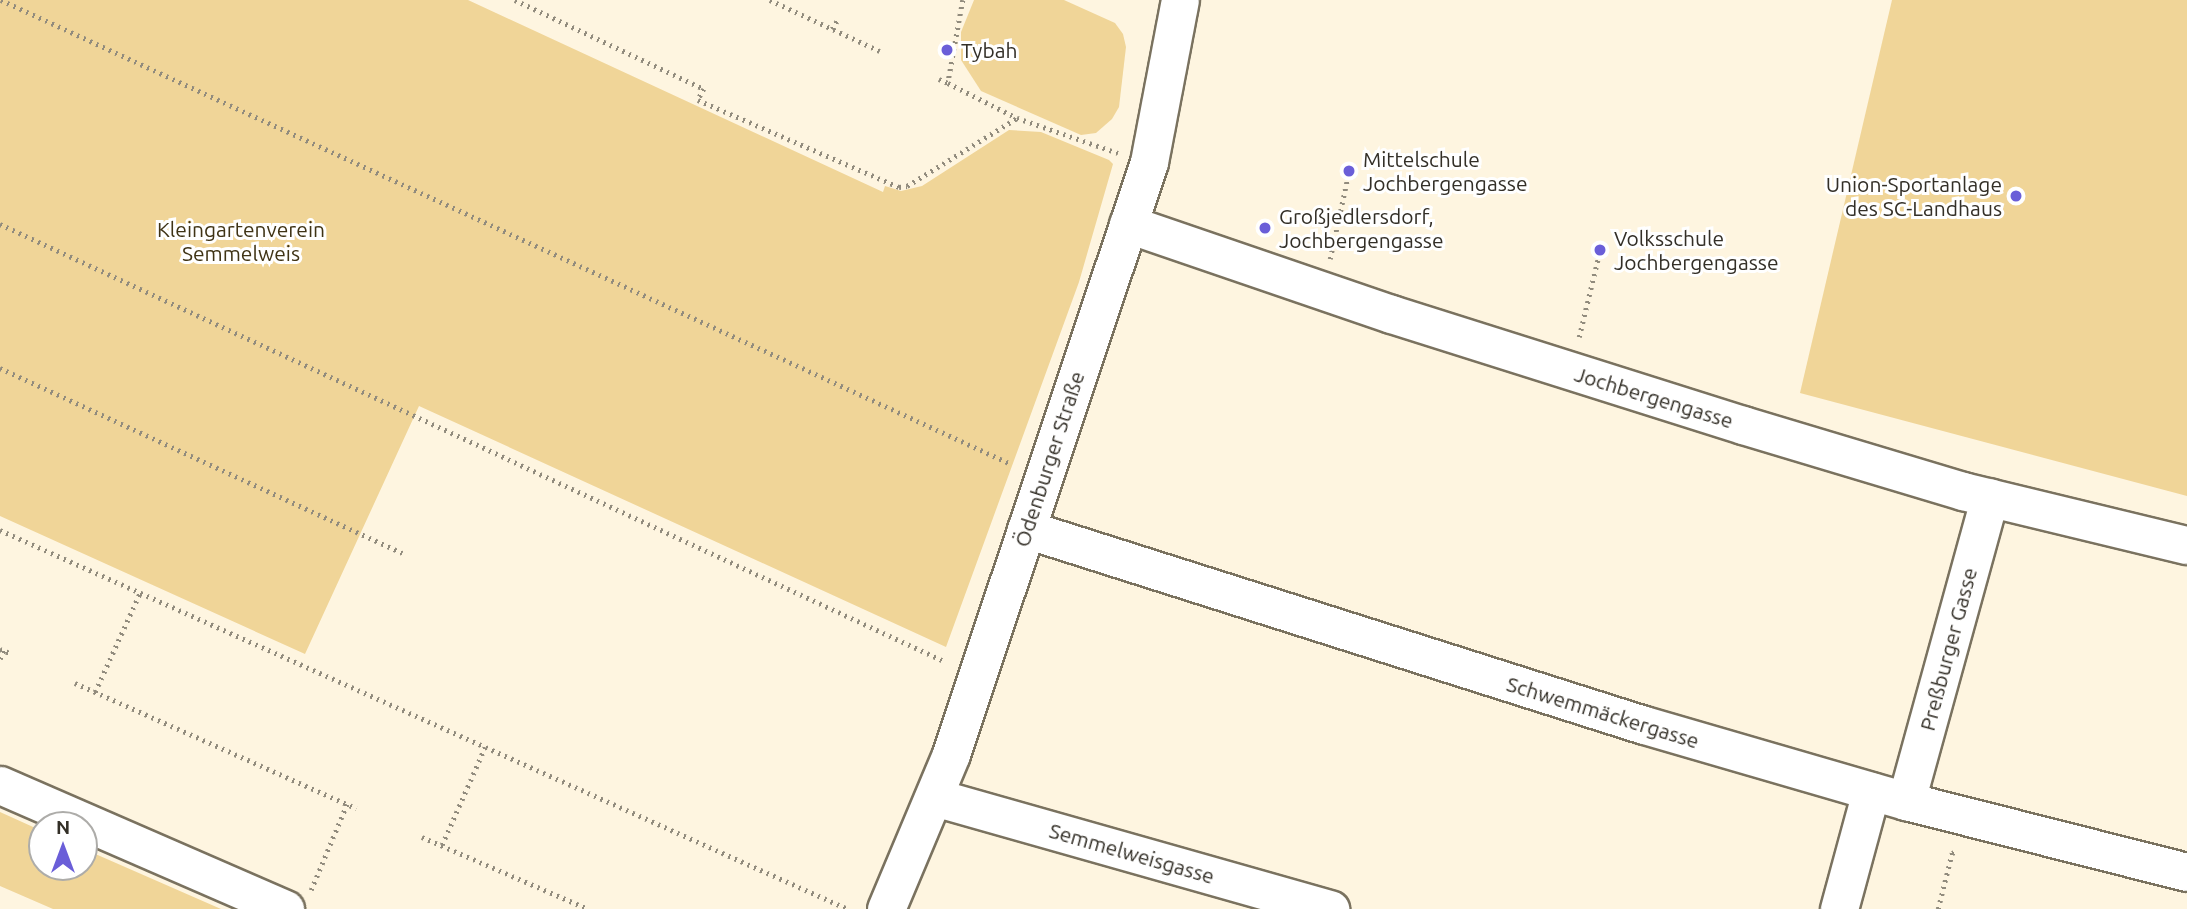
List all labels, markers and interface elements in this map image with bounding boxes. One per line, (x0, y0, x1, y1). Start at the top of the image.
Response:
place label: Tybah (961, 37, 1017, 63)
marker: Tybah (939, 42, 955, 58)
place label: Mittelschule Jochbergengasse (1363, 146, 1528, 196)
marker: Mittelschule Jochbergengasse (1341, 163, 1357, 179)
place label: Union-Sportanlage des SC-Landhaus (1826, 171, 2002, 221)
marker: Union-Sportanlage des SC-Landhaus (2008, 188, 2024, 204)
place label: Großjedlersdorf, Jochbergengasse (1279, 203, 1444, 253)
park label: Kleingartenverein Semmelweis (157, 216, 325, 266)
marker: Großjedlersdorf, Jochbergengasse (1257, 220, 1273, 236)
place label: Volksschule Jochbergengasse (1614, 225, 1779, 275)
marker: Volksschule Jochbergengasse (1592, 242, 1608, 258)
street label: Jochbergengasse (1572, 361, 1736, 433)
street label: Ödenburger Straße (1009, 368, 1089, 550)
street label: Preßburger Gasse (1914, 565, 1982, 733)
street label: Schwemmäckergasse (1504, 671, 1702, 753)
north arrow (28, 811, 98, 881)
text: N (56, 816, 70, 838)
street label: Semmelweisgasse (1046, 817, 1218, 889)

